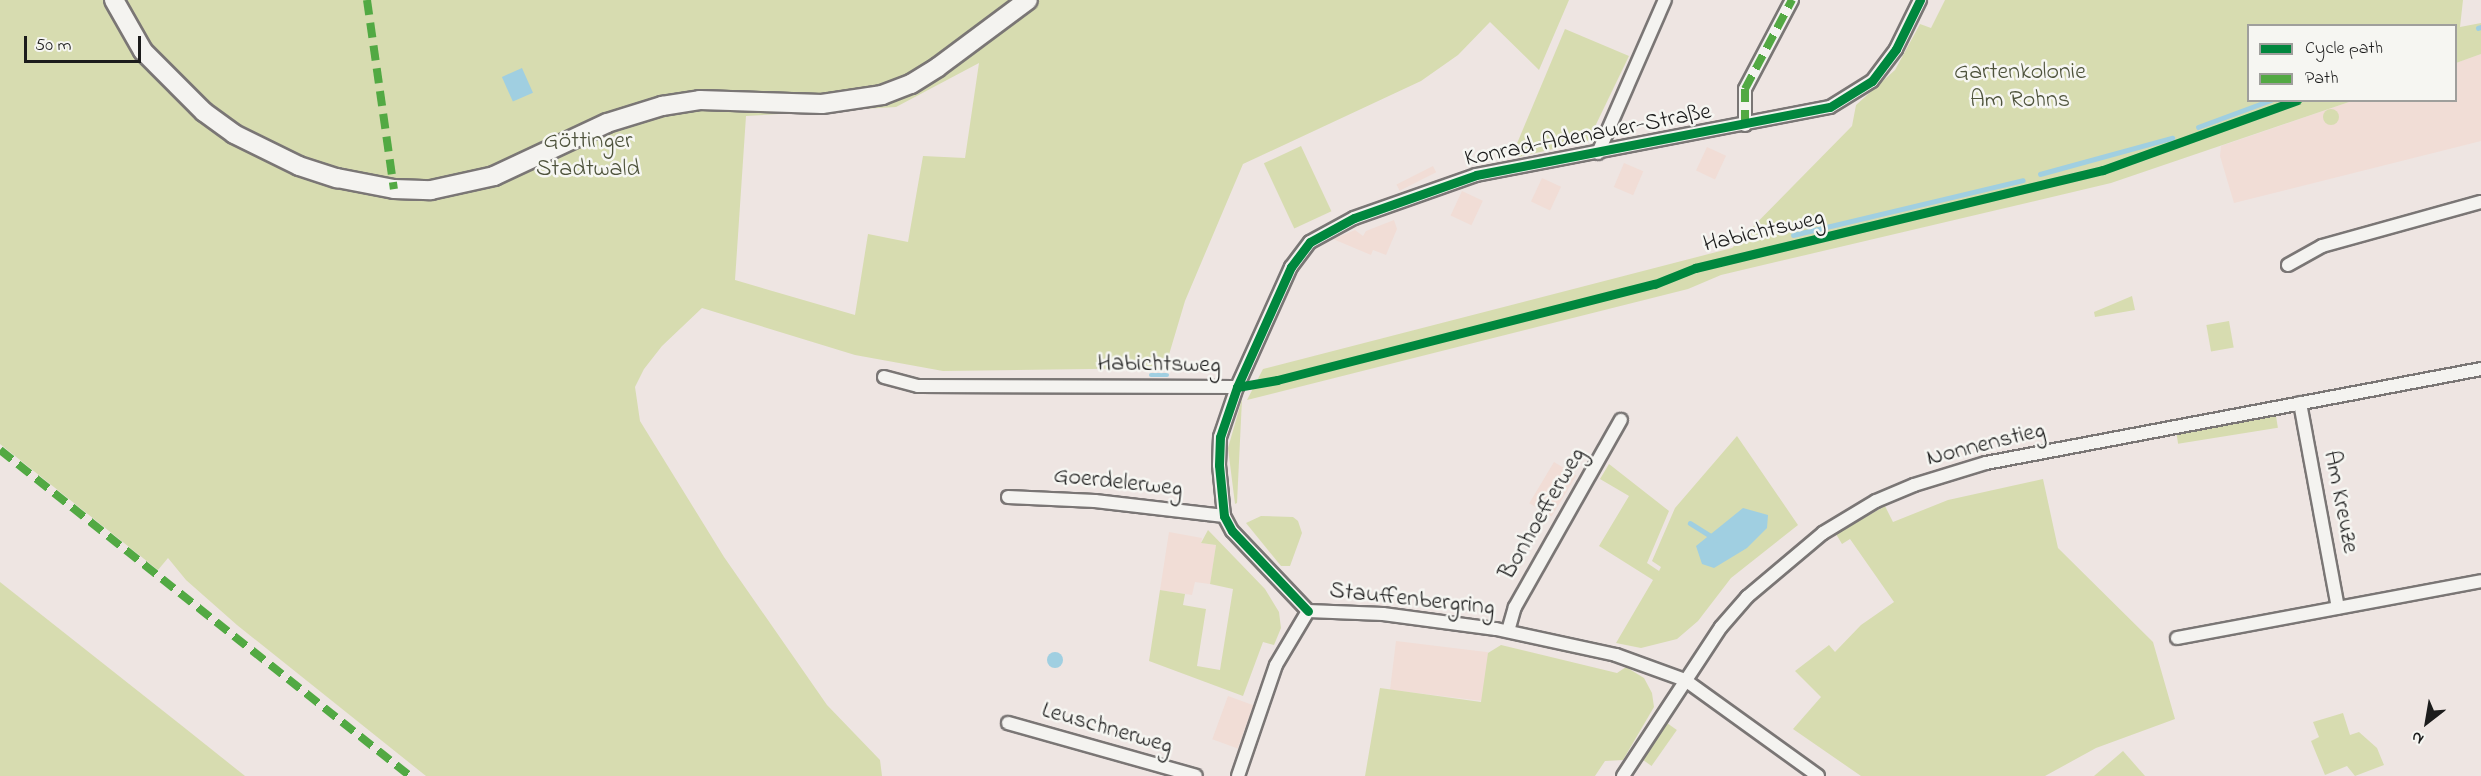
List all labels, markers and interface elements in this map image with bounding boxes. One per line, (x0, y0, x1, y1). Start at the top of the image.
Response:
scale bar (27, 24, 144, 62)
legend (2247, 24, 2457, 102)
text: 50 m (35, 33, 72, 59)
text: Cycle path (2305, 36, 2383, 62)
park label: Gartenkolonie Am Rohns (1954, 59, 2086, 115)
text: Path (2305, 66, 2339, 92)
street label: Konrad-Adenauer-Straße (1462, 98, 1714, 174)
park label: Göttinger Stadtwald (536, 128, 640, 184)
street label: Habichtsweg (1701, 204, 1827, 260)
street label: Habichtsweg (1097, 350, 1221, 380)
street label: Nonnenstieg (1924, 416, 2048, 474)
street label: Bonhoefferweg (1494, 443, 1592, 585)
street label: Am Kreuze (2316, 448, 2364, 556)
street label: Goerdelerweg (1052, 462, 1184, 504)
street label: Stauffenbergring (1328, 577, 1496, 623)
north arrow (2397, 692, 2457, 752)
street label: Leuschnerweg (1038, 697, 1176, 761)
text: N (2407, 724, 2429, 750)

